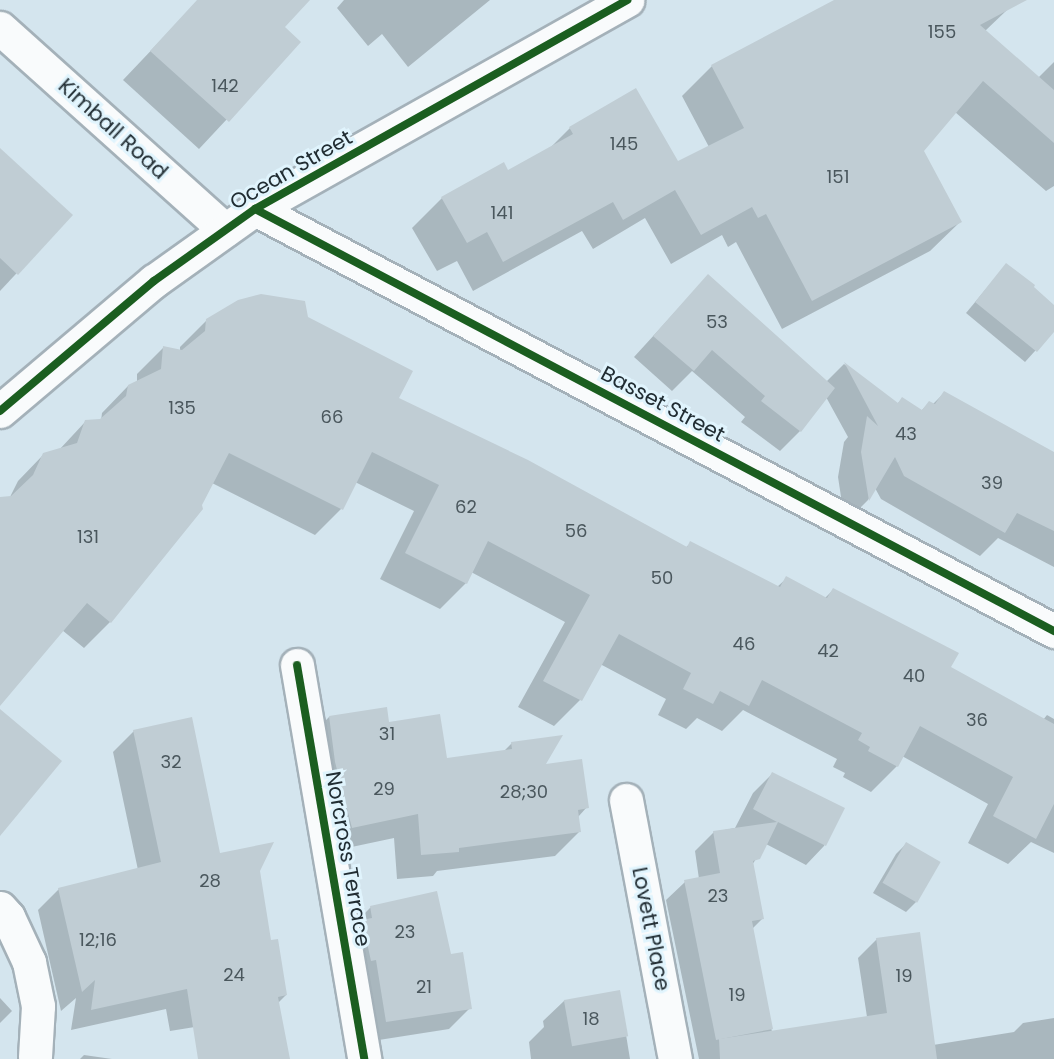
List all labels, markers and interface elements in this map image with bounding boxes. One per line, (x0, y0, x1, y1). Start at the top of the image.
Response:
house number: 155 (928, 21, 956, 43)
street label: Kimball Road (53, 73, 173, 185)
house number: 142 (211, 75, 239, 97)
street label: Ocean Street (225, 125, 357, 215)
house number: 145 (610, 133, 638, 155)
house number: 151 (827, 166, 849, 188)
house number: 141 (491, 202, 513, 224)
house number: 53 (706, 311, 728, 333)
street label: Basset Street (597, 361, 729, 447)
house number: 135 (168, 397, 196, 419)
house number: 66 (321, 406, 343, 428)
house number: 43 (895, 423, 917, 445)
house number: 39 (981, 472, 1003, 494)
house number: 62 (455, 496, 477, 518)
house number: 56 (565, 520, 587, 542)
house number: 131 (77, 526, 99, 548)
house number: 50 (651, 567, 673, 589)
house number: 46 (733, 633, 755, 655)
house number: 42 (817, 640, 839, 662)
house number: 40 (903, 665, 925, 687)
house number: 36 (966, 709, 988, 731)
house number: 31 (379, 723, 395, 745)
house number: 32 (161, 751, 181, 773)
street label: Norcross Terrace (320, 769, 376, 949)
house number: 29 (373, 778, 395, 800)
house number: 28;30 (500, 781, 548, 803)
street label: Lovett Place (627, 865, 675, 993)
house number: 28 (199, 870, 221, 892)
house number: 23 (708, 885, 728, 907)
house number: 23 (395, 921, 415, 943)
house number: 12;16 (79, 929, 117, 951)
house number: 24 (223, 964, 245, 986)
house number: 19 (895, 965, 913, 987)
house number: 21 (416, 976, 432, 998)
house number: 19 (728, 984, 746, 1006)
house number: 18 (582, 1008, 600, 1030)

